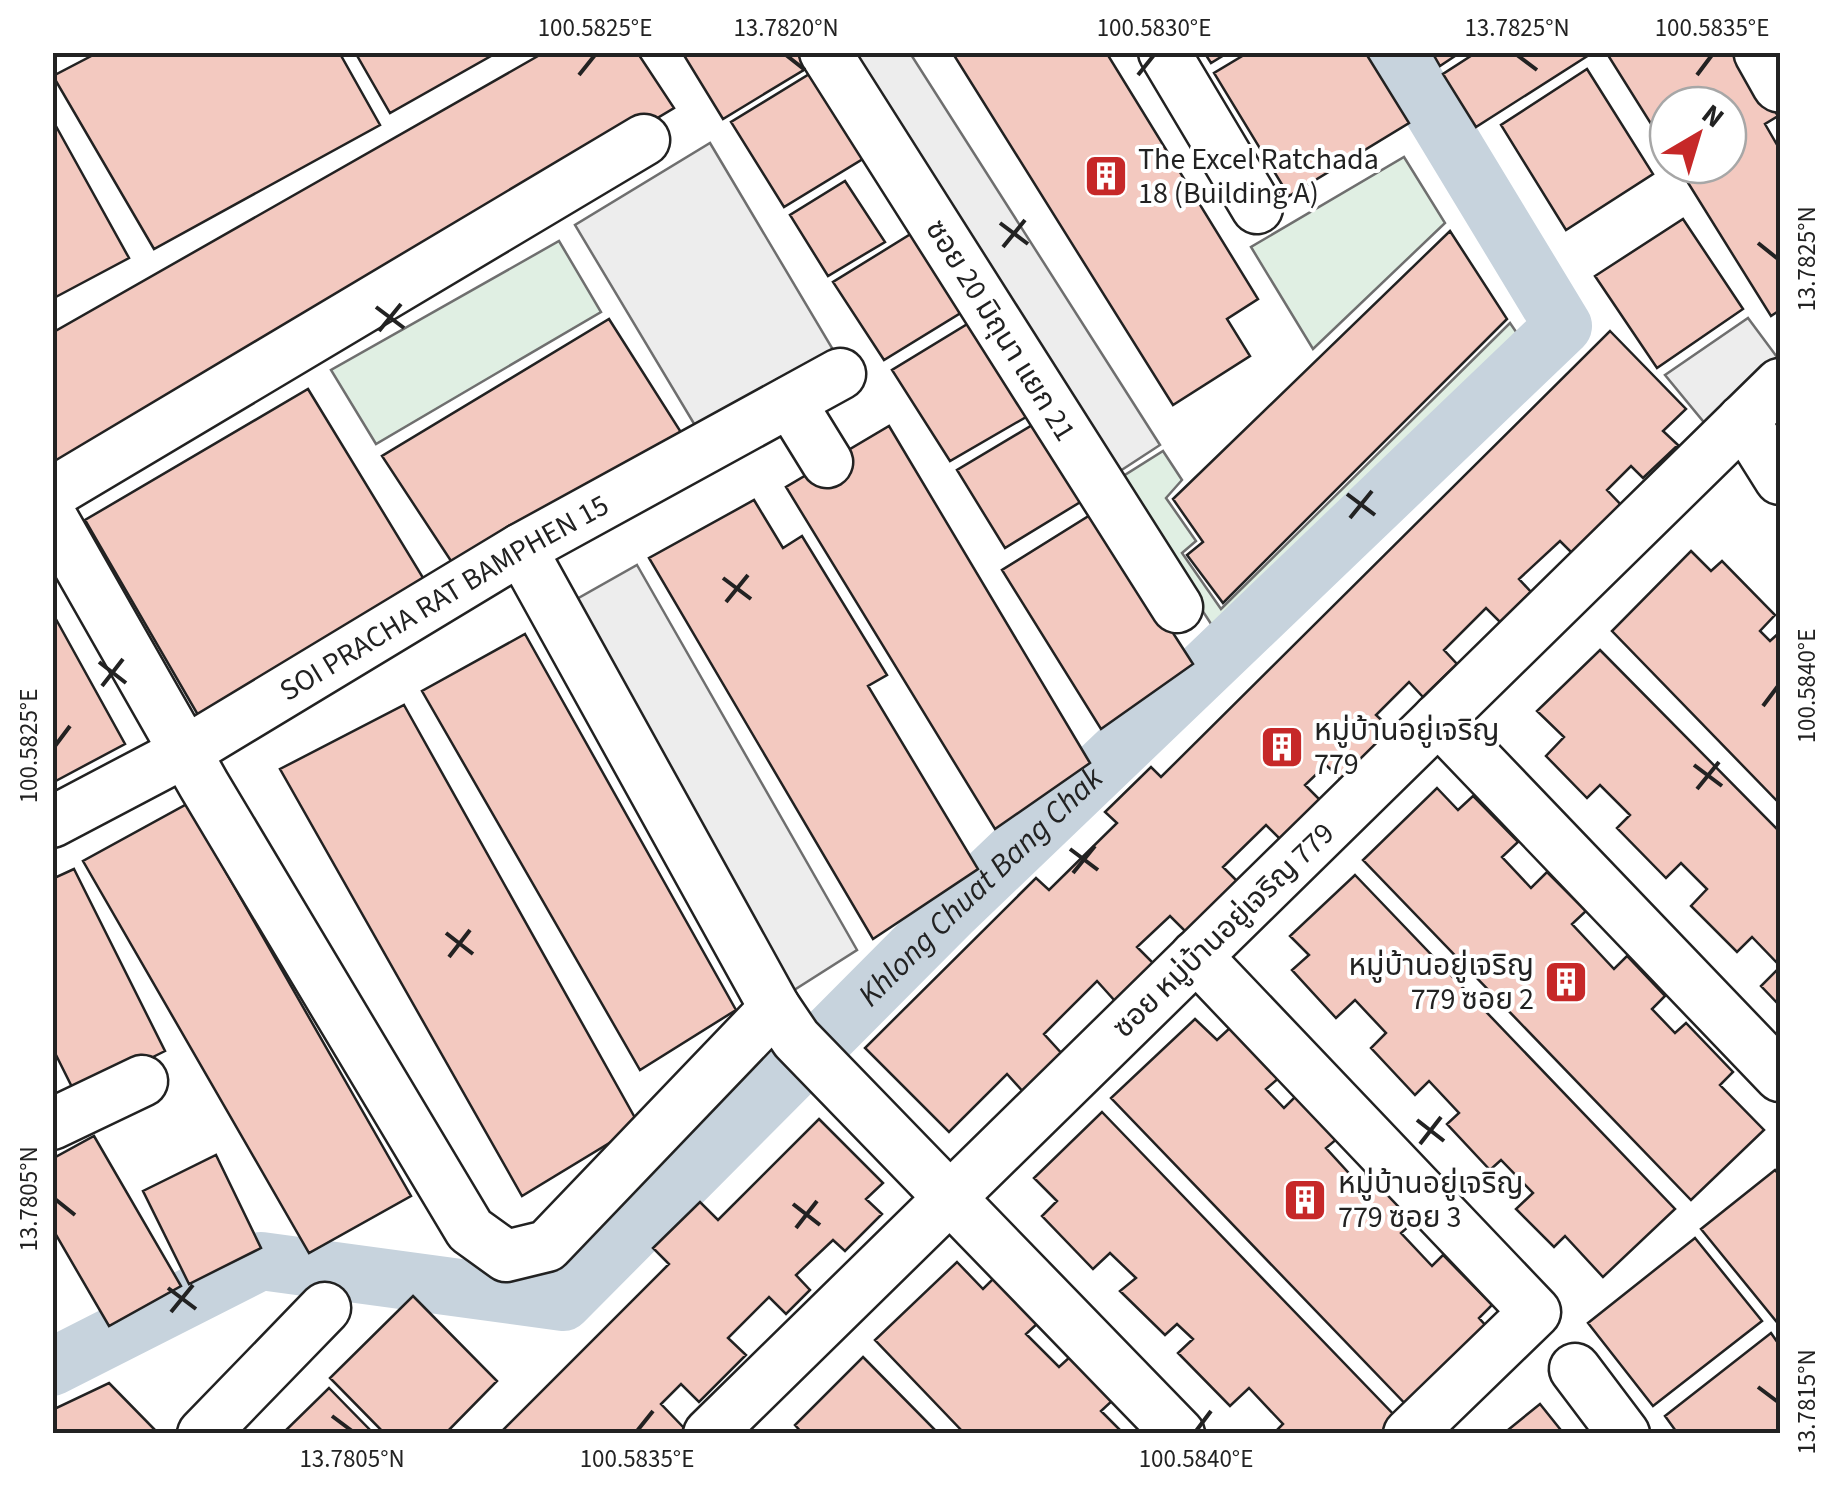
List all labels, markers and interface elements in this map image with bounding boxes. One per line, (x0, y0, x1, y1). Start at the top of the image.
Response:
text: 100.5825°E (538, 10, 652, 46)
text: 13.7820°N (733, 10, 839, 46)
text: 100.5830°E (1097, 10, 1211, 46)
text: 13.7825°N (1464, 10, 1570, 46)
text: 100.5835°E (1655, 10, 1769, 46)
north arrow (1648, 85, 1748, 185)
text: N (1693, 95, 1732, 138)
place label: The Excel Ratchada 18 (Building A) (1138, 138, 1379, 215)
building icon: The Excel Ratchada 18 (Building A) (1083, 153, 1129, 199)
text: 13.7825°N (1789, 206, 1825, 312)
street label: ซอย 20 มิถุนา แยก 21 (915, 211, 1086, 450)
street label: SOI PRACHA RAT BAMPHEN 15 (272, 484, 617, 712)
text: 100.5840°E (1789, 629, 1825, 743)
text: 100.5825°E (11, 689, 47, 803)
place label: หมู่บ้านอยู่เจริญ 779 (1314, 709, 1500, 786)
building icon: หมู่บ้านอยู่เจริญ 779 (1259, 724, 1305, 770)
water label: Khlong Chuat Bang Chak (848, 756, 1114, 1017)
street label: ซอย หมู่บ้านอยู่เจริญ 779 (1103, 813, 1344, 1048)
place label: หมู่บ้านอยู่เจริญ 779 ซอย 2 (1348, 944, 1534, 1021)
building icon: หมู่บ้านอยู่เจริญ 779 ซอย 2 (1543, 959, 1589, 1005)
text: 13.7805°N (11, 1146, 47, 1252)
place label: หมู่บ้านอยู่เจริญ 779 ซอย 3 (1338, 1162, 1524, 1239)
building icon: หมู่บ้านอยู่เจริญ 779 ซอย 3 (1282, 1177, 1328, 1223)
text: 13.7815°N (1789, 1349, 1825, 1455)
text: 13.7805°N (299, 1441, 405, 1477)
text: 100.5835°E (580, 1441, 694, 1477)
text: 100.5840°E (1139, 1441, 1253, 1477)

